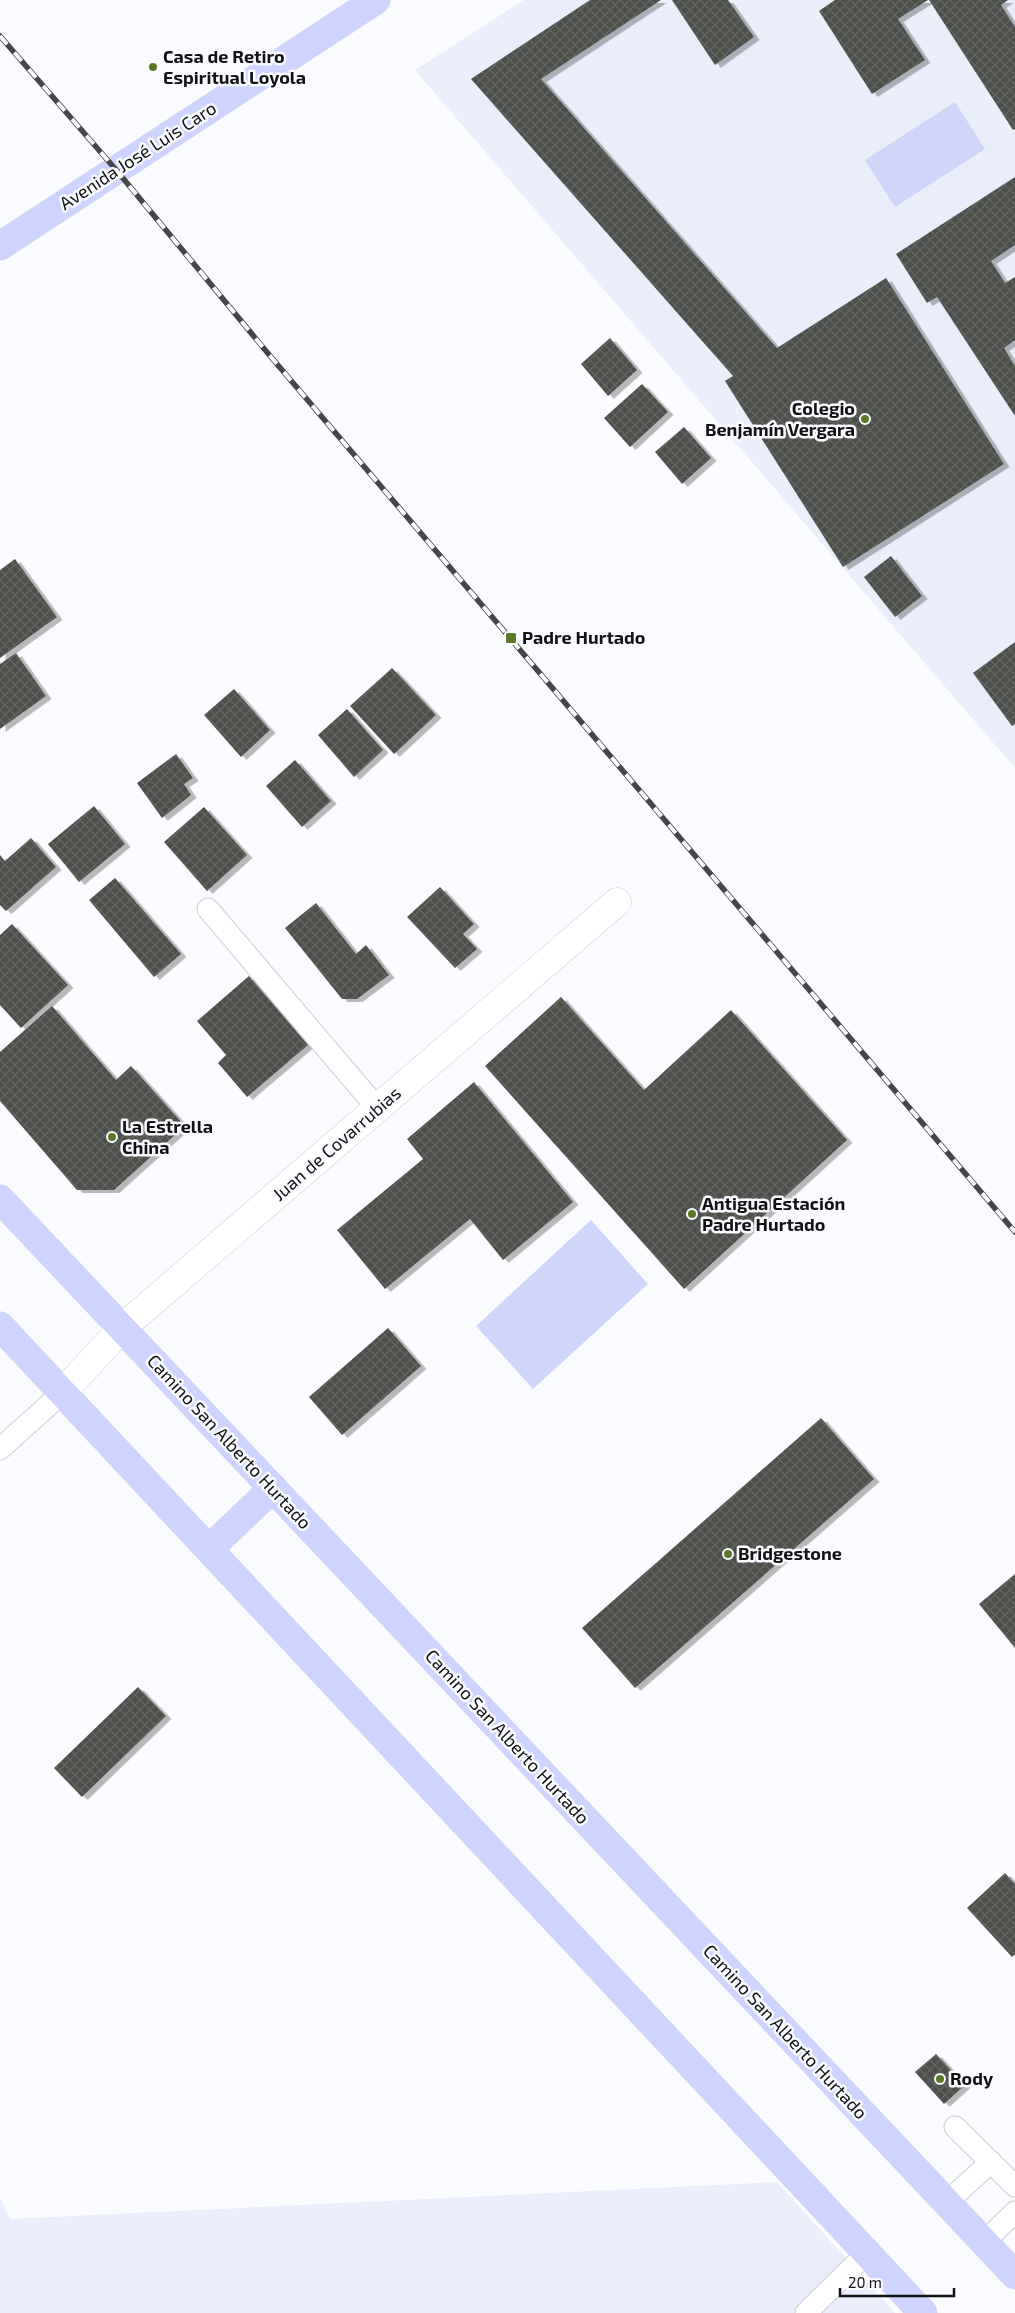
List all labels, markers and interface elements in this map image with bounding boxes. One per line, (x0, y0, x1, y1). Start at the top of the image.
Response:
place label: Casa de Retiro Espiritual Loyola (163, 45, 306, 88)
marker: Casa de Retiro Espiritual Loyola (147, 61, 159, 73)
street label: Avenida José Luis Caro (55, 96, 220, 214)
place label: Colegio Benjamín Vergara (705, 397, 855, 440)
marker: Colegio Benjamín Vergara (859, 413, 871, 425)
place label: Padre Hurtado (522, 626, 645, 648)
marker: Padre Hurtado (504, 631, 518, 645)
street label: Juan de Covarrubias (268, 1082, 405, 1205)
place label: La Estrella China (122, 1115, 213, 1158)
marker: La Estrella China (106, 1131, 118, 1143)
place label: Antigua Estación Padre Hurtado (702, 1192, 845, 1235)
marker: Antigua Estación Padre Hurtado (686, 1208, 698, 1220)
street label: Camino San Alberto Hurtado (143, 1349, 316, 1533)
place label: Bridgestone (738, 1542, 842, 1564)
marker: Bridgestone (722, 1548, 734, 1560)
street label: Camino San Alberto Hurtado (421, 1644, 594, 1828)
street label: Camino San Alberto Hurtado (699, 1939, 872, 2123)
place label: Rody (950, 2067, 994, 2089)
marker: Rody (934, 2073, 946, 2085)
scale bar (840, 2266, 954, 2298)
text: 20 m (848, 2273, 882, 2291)

